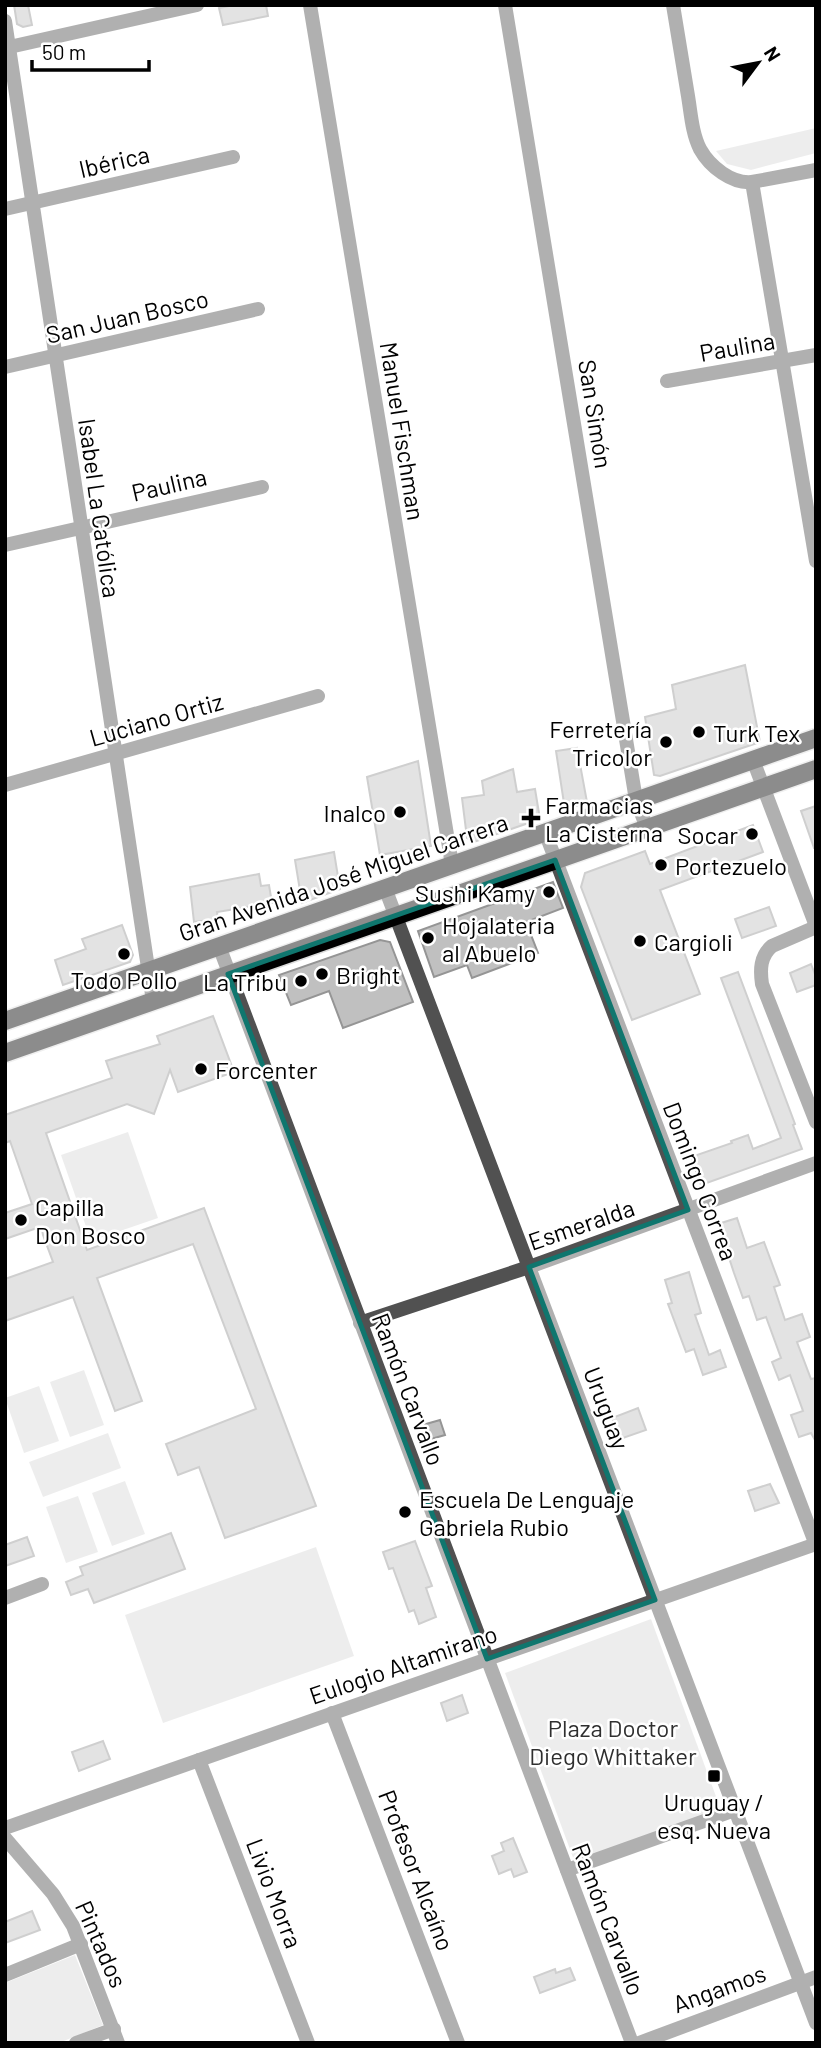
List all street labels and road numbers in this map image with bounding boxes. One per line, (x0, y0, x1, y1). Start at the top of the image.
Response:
street label: Ibérica (76, 139, 152, 183)
street label: San Juan Bosco (43, 283, 211, 349)
street label: Paulina (697, 325, 777, 367)
street label: Manuel Fischman (375, 340, 431, 522)
street label: San Simón (573, 358, 619, 470)
street label: Isabel La Católica (73, 416, 127, 600)
street label: Paulina (129, 461, 209, 507)
street label: Luciano Ortiz (86, 686, 226, 752)
street label: Gran Avenida José Miguel Carrera (175, 807, 511, 947)
street label: Domingo Correa (657, 1098, 745, 1264)
street label: Esmeralda (524, 1192, 638, 1256)
street label: Ramón Carvallo (367, 1309, 451, 1469)
street label: Uruguay (578, 1363, 636, 1453)
street label: Eulogio Altamirano (305, 1618, 501, 1710)
street label: Profesor Alcaíno (373, 1786, 461, 1954)
street label: Livio Morra (241, 1834, 309, 1952)
street label: Ramón Carvallo (567, 1839, 651, 1999)
street label: Pintados (70, 1896, 134, 1992)
street label: Angamos (669, 1958, 769, 2018)

